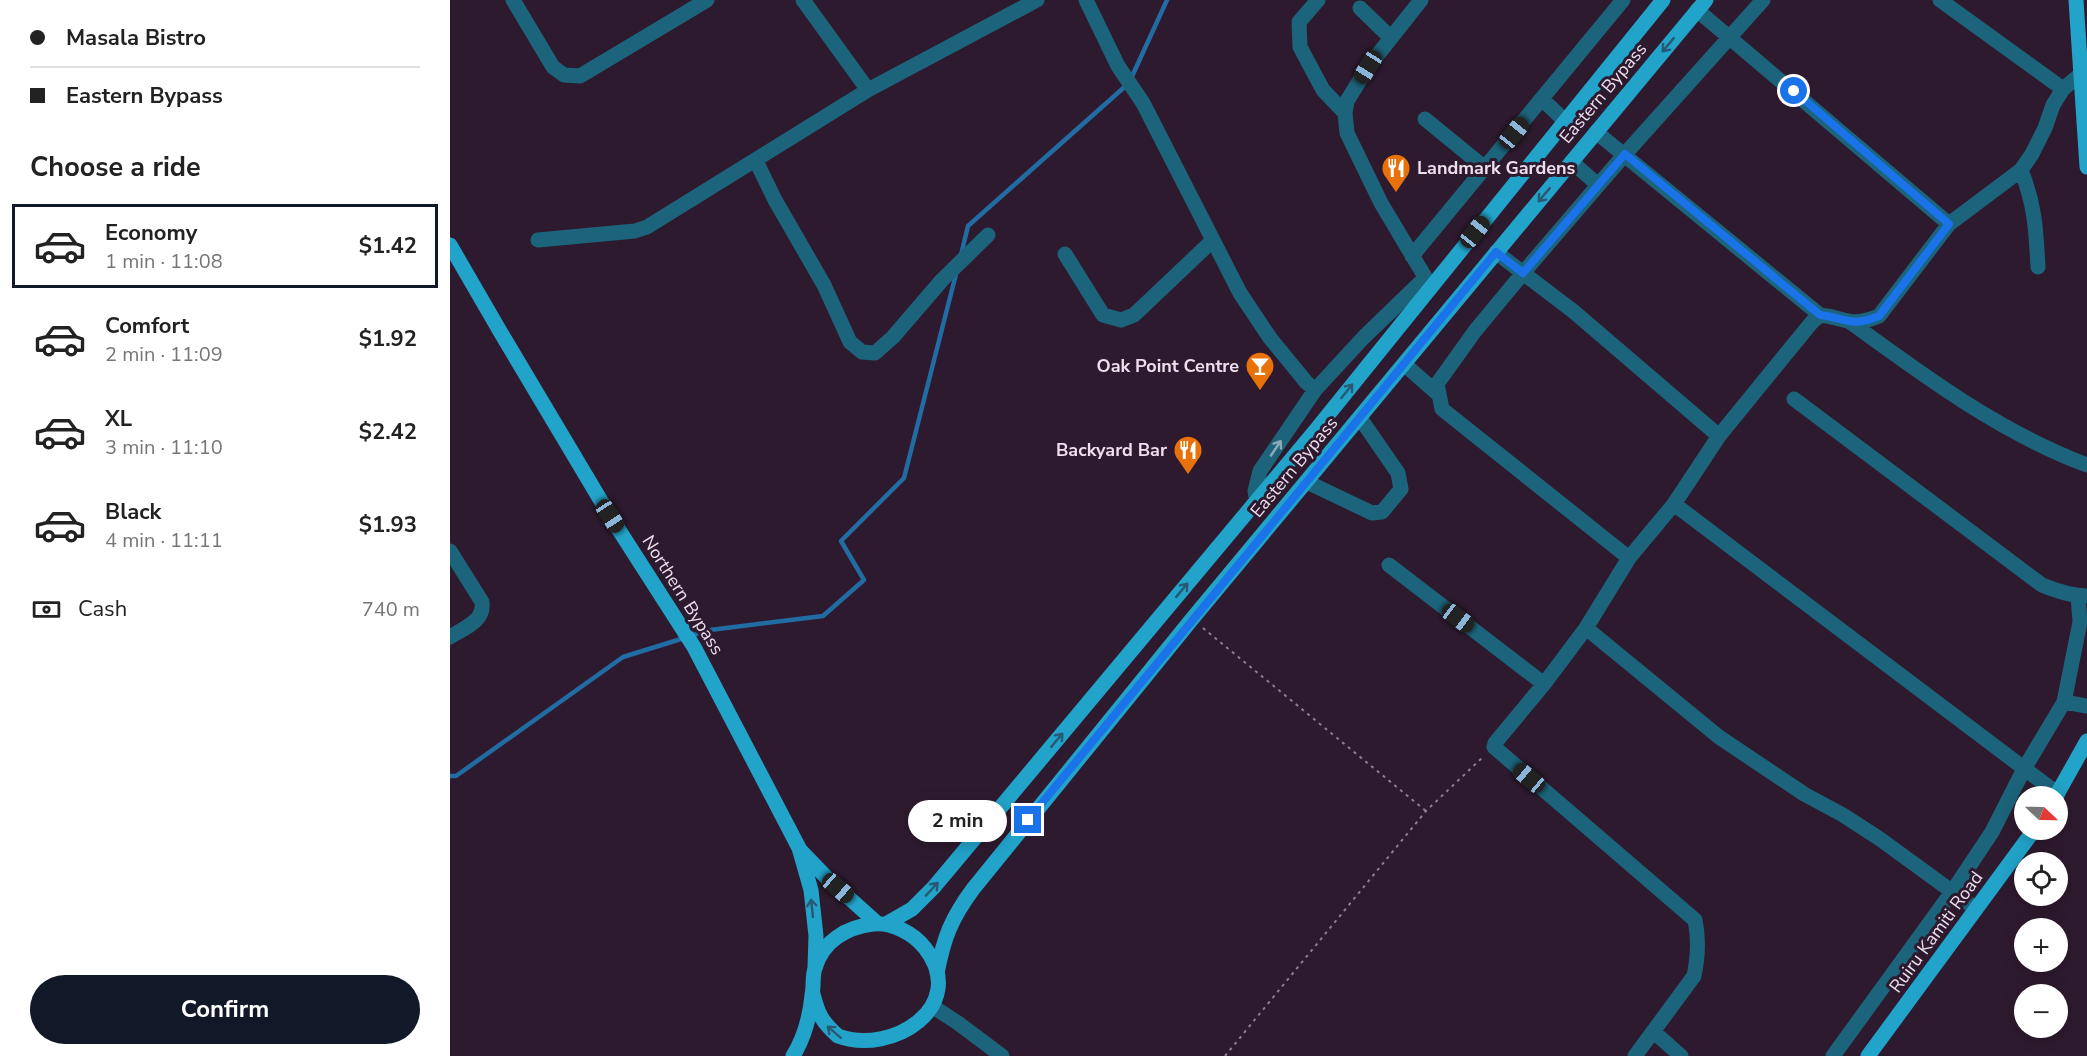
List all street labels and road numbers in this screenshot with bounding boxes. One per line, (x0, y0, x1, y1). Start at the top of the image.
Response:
street label: Eastern Bypass (1554, 38, 1652, 148)
street label: Eastern Bypass (1245, 412, 1343, 522)
street label: Northern Bypass (637, 531, 729, 659)
street label: Ruiru Kamiti Road (1884, 866, 1988, 998)

